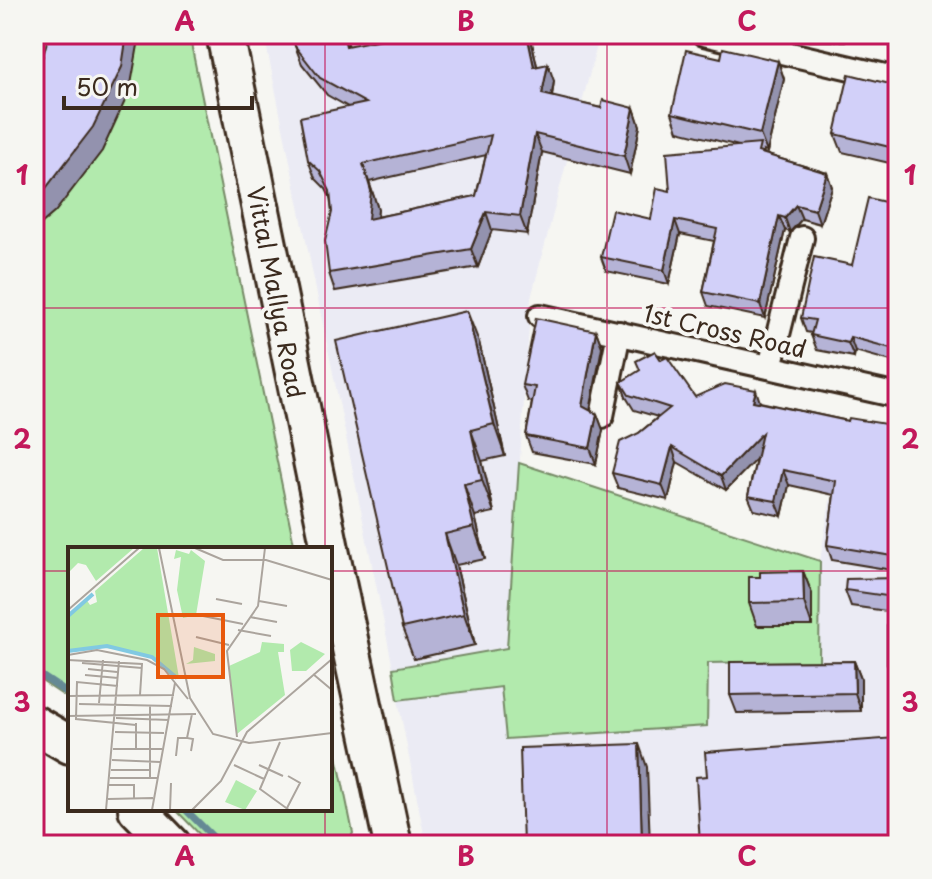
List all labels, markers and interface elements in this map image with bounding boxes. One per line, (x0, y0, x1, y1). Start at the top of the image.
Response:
text: A (175, 1, 195, 40)
text: B (457, 1, 475, 40)
text: C (737, 1, 757, 40)
scale bar (64, 60, 252, 110)
text: 50 m (76, 68, 138, 104)
text: 1 (16, 155, 28, 194)
text: 1 (904, 155, 916, 194)
street label: Vittal Mallya Road (239, 183, 315, 401)
street label: 1st Cross Road (640, 294, 810, 366)
text: 2 (13, 419, 31, 458)
text: 2 (901, 419, 919, 458)
inset map (68, 547, 332, 811)
text: 3 (13, 682, 31, 721)
text: 3 (901, 682, 919, 721)
text: A (175, 836, 195, 875)
text: B (457, 836, 475, 875)
text: C (737, 836, 757, 875)

